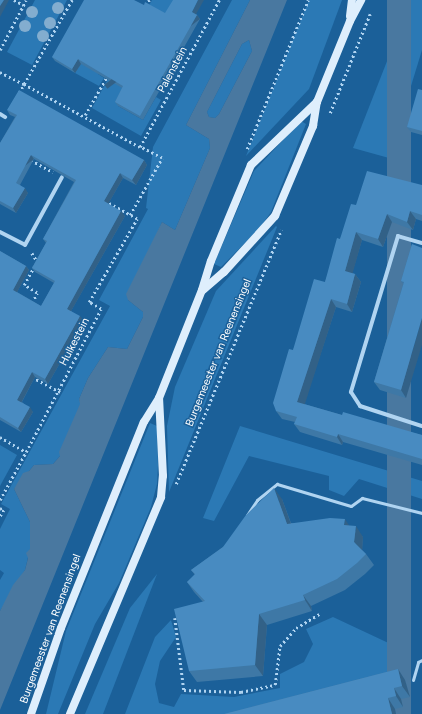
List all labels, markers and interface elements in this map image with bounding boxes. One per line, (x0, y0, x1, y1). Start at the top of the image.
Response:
street label: Palenstein (155, 45, 191, 95)
street label: Burgemeester van Reenensingel (183, 277, 255, 429)
street label: Hulkestein (57, 316, 93, 368)
street label: Burgemeester van Reenensingel (18, 552, 84, 706)

